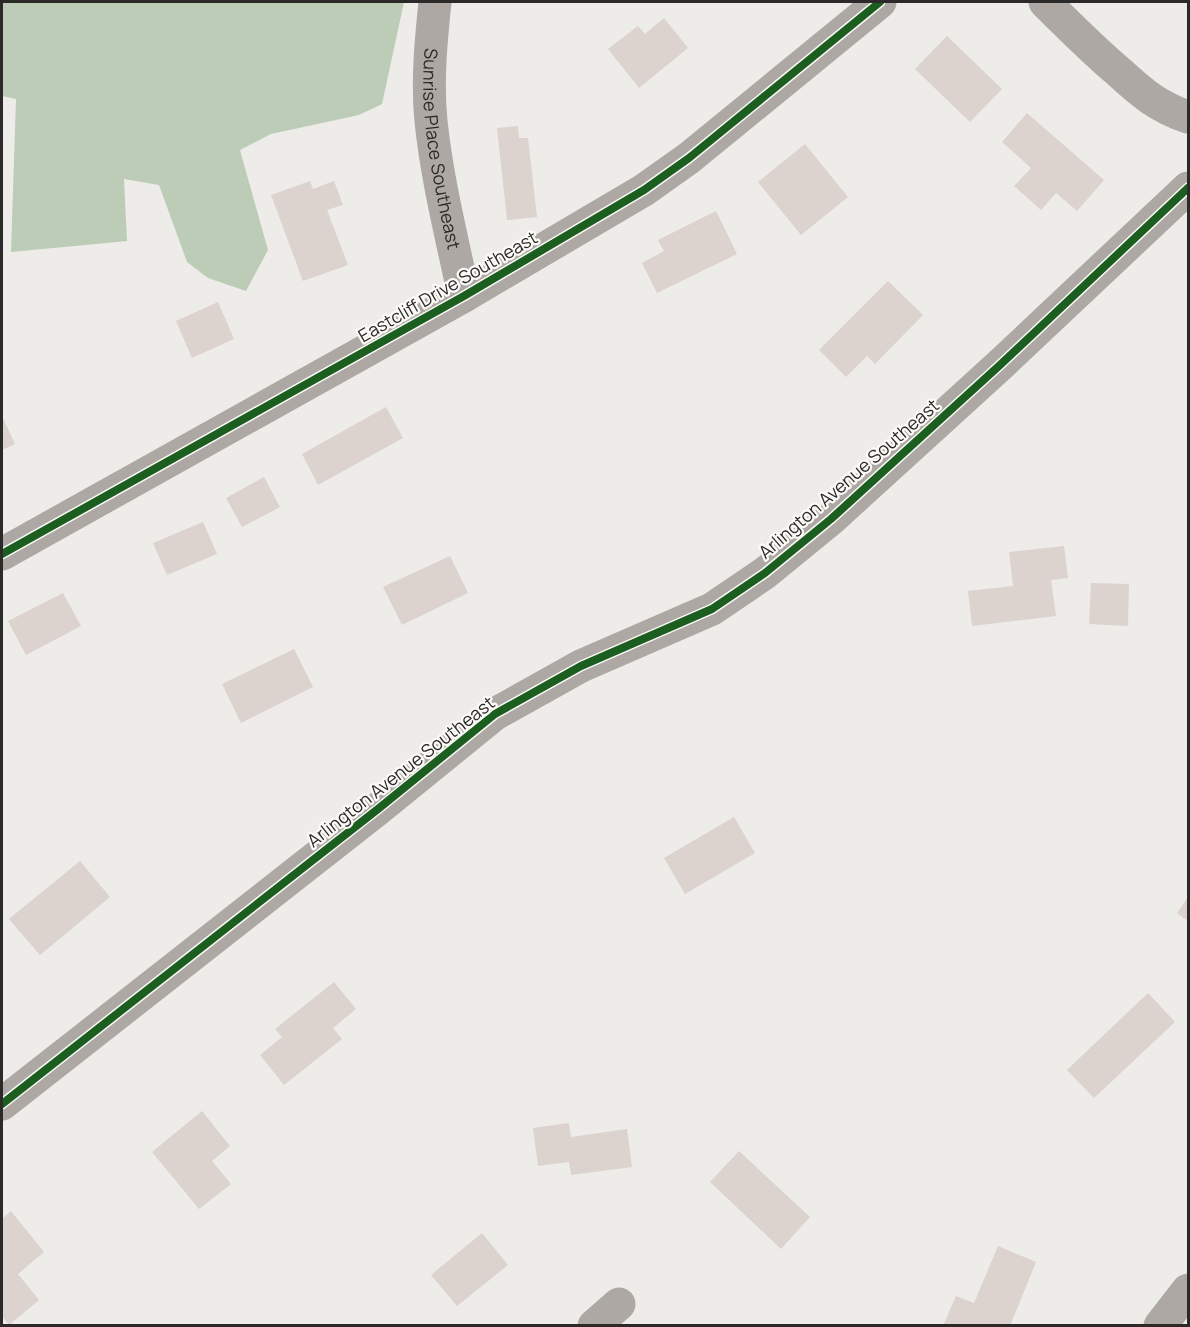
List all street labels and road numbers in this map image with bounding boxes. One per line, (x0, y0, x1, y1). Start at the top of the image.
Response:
street label: Sunrise Place Southeast (418, 48, 467, 252)
street label: Eastcliff Drive Southeast (354, 225, 541, 347)
street label: Arlington Avenue Southeast (753, 393, 944, 563)
street label: Arlington Avenue Southeast (302, 690, 499, 852)

